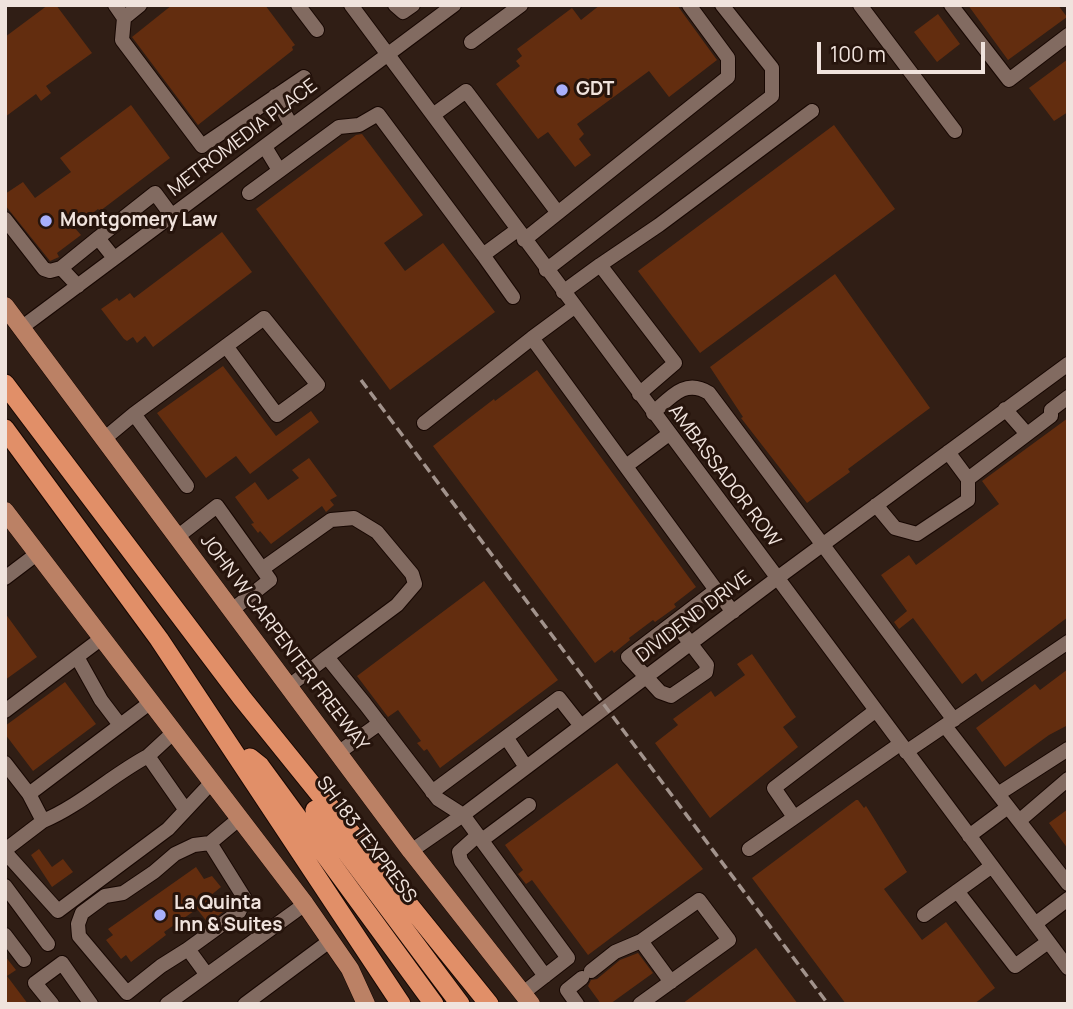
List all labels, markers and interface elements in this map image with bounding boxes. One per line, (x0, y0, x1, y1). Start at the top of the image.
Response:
scale bar (821, 28, 989, 72)
text: 100 m (830, 40, 886, 68)
street label: METROMEDIA PLACE (164, 74, 322, 202)
place label: GDT (576, 79, 614, 101)
marker: GDT (554, 82, 570, 98)
place label: Montgomery Law (60, 210, 218, 232)
marker: Montgomery Law (38, 213, 54, 229)
street label: AMBASSADOR ROW (663, 400, 785, 552)
street label: JOHN W CARPENTER FREEWAY (195, 530, 373, 756)
street label: DIVIDEND DRIVE (632, 566, 756, 668)
street label: SH 183 TEXPRESS (311, 772, 421, 908)
place label: La Quinta Inn & Suites (174, 893, 283, 937)
marker: La Quinta Inn & Suites (152, 907, 168, 923)

